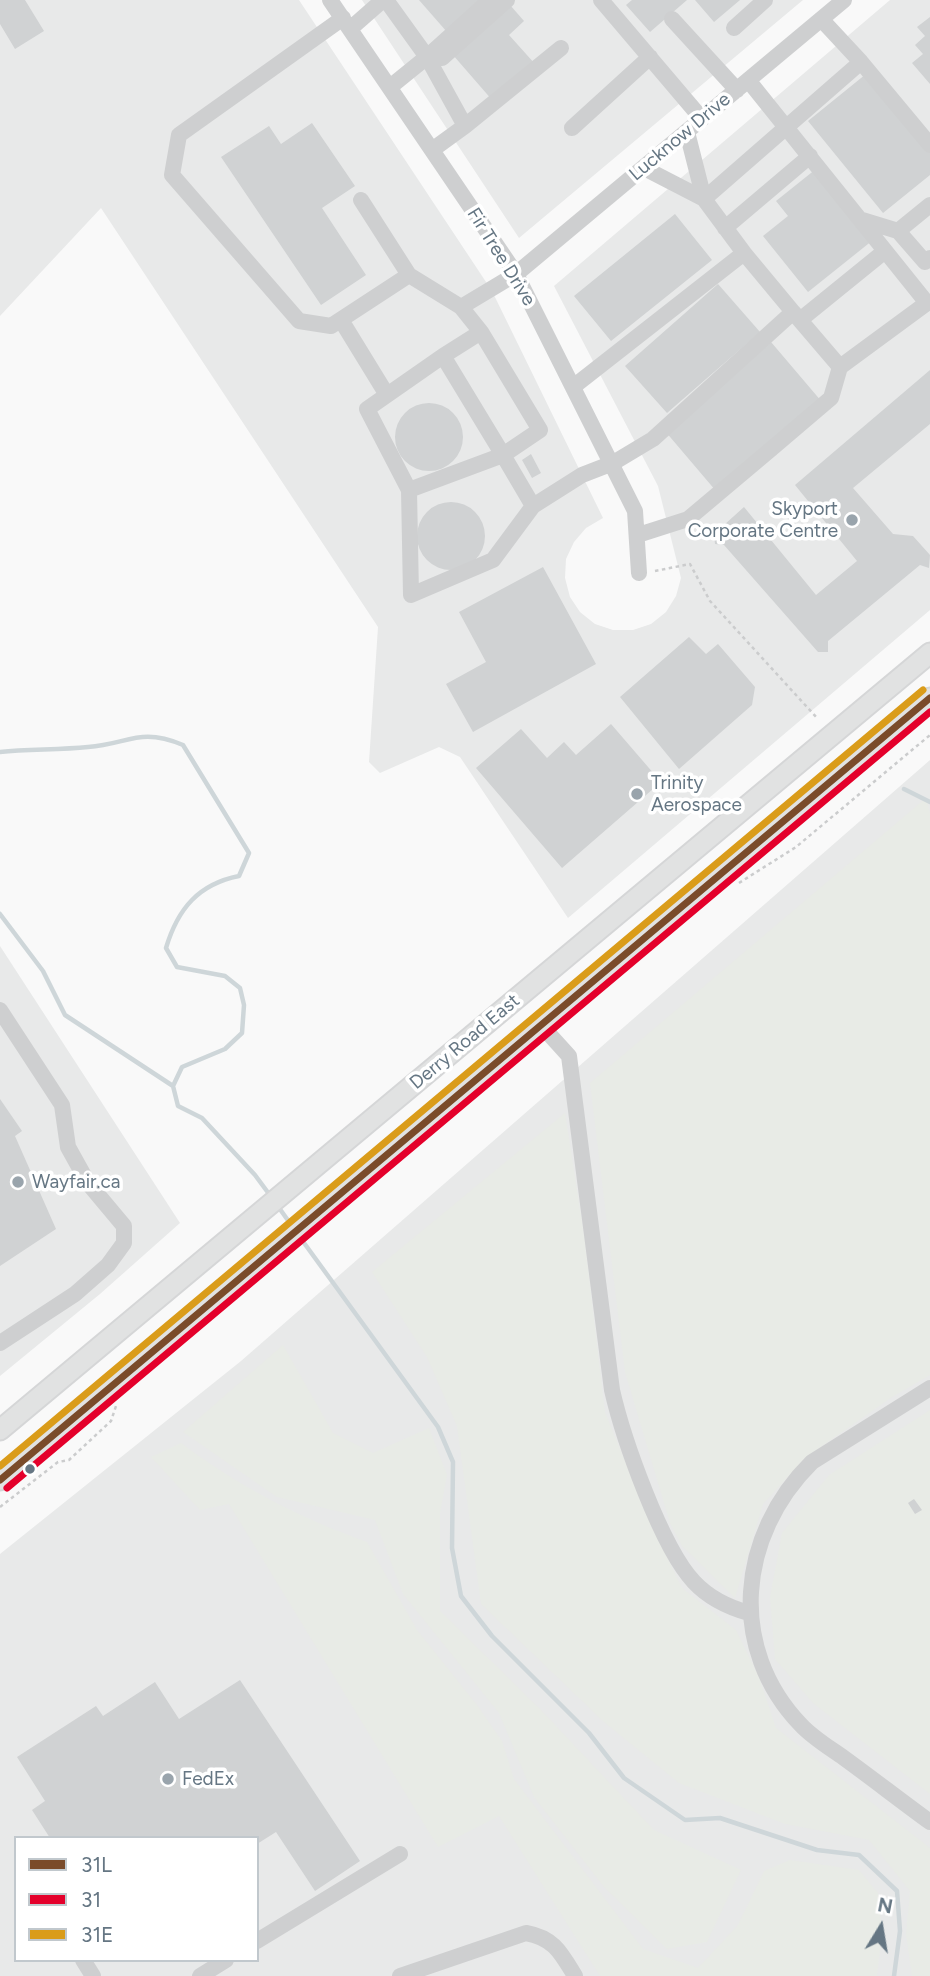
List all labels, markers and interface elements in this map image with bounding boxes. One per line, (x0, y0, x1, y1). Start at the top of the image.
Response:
street label: Lucknow Drive (625, 88, 735, 186)
street label: Fir Tree Drive (462, 204, 540, 310)
place label: Skyport Corporate Centre (688, 498, 838, 542)
marker: Skyport Corporate Centre (844, 512, 860, 528)
place label: Trinity Aerospace (651, 772, 742, 816)
marker: Trinity Aerospace (629, 786, 645, 802)
street label: Derry Road East (405, 989, 525, 1095)
place label: Wayfair.ca (32, 1171, 120, 1193)
marker: Wayfair.ca (10, 1174, 26, 1190)
unlabelled marker (23, 1462, 37, 1476)
place label: FedEx (182, 1768, 234, 1790)
marker: FedEx (160, 1771, 176, 1787)
legend (14, 1836, 259, 1962)
text: 31L (81, 1852, 112, 1877)
text: 31 (81, 1887, 101, 1912)
north arrow (846, 1892, 916, 1962)
text: N (876, 1893, 895, 1919)
text: 31E (81, 1922, 114, 1947)

